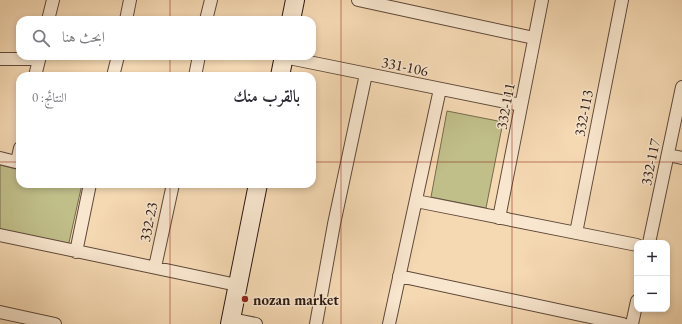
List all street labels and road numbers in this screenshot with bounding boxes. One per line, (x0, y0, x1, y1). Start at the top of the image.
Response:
street label: 331-106 (380, 52, 430, 80)
street label: 332-111 (491, 81, 519, 131)
street label: 332-113 (569, 88, 597, 138)
street label: 332-117 (636, 136, 664, 187)
street label: 332-23 (135, 200, 161, 244)

